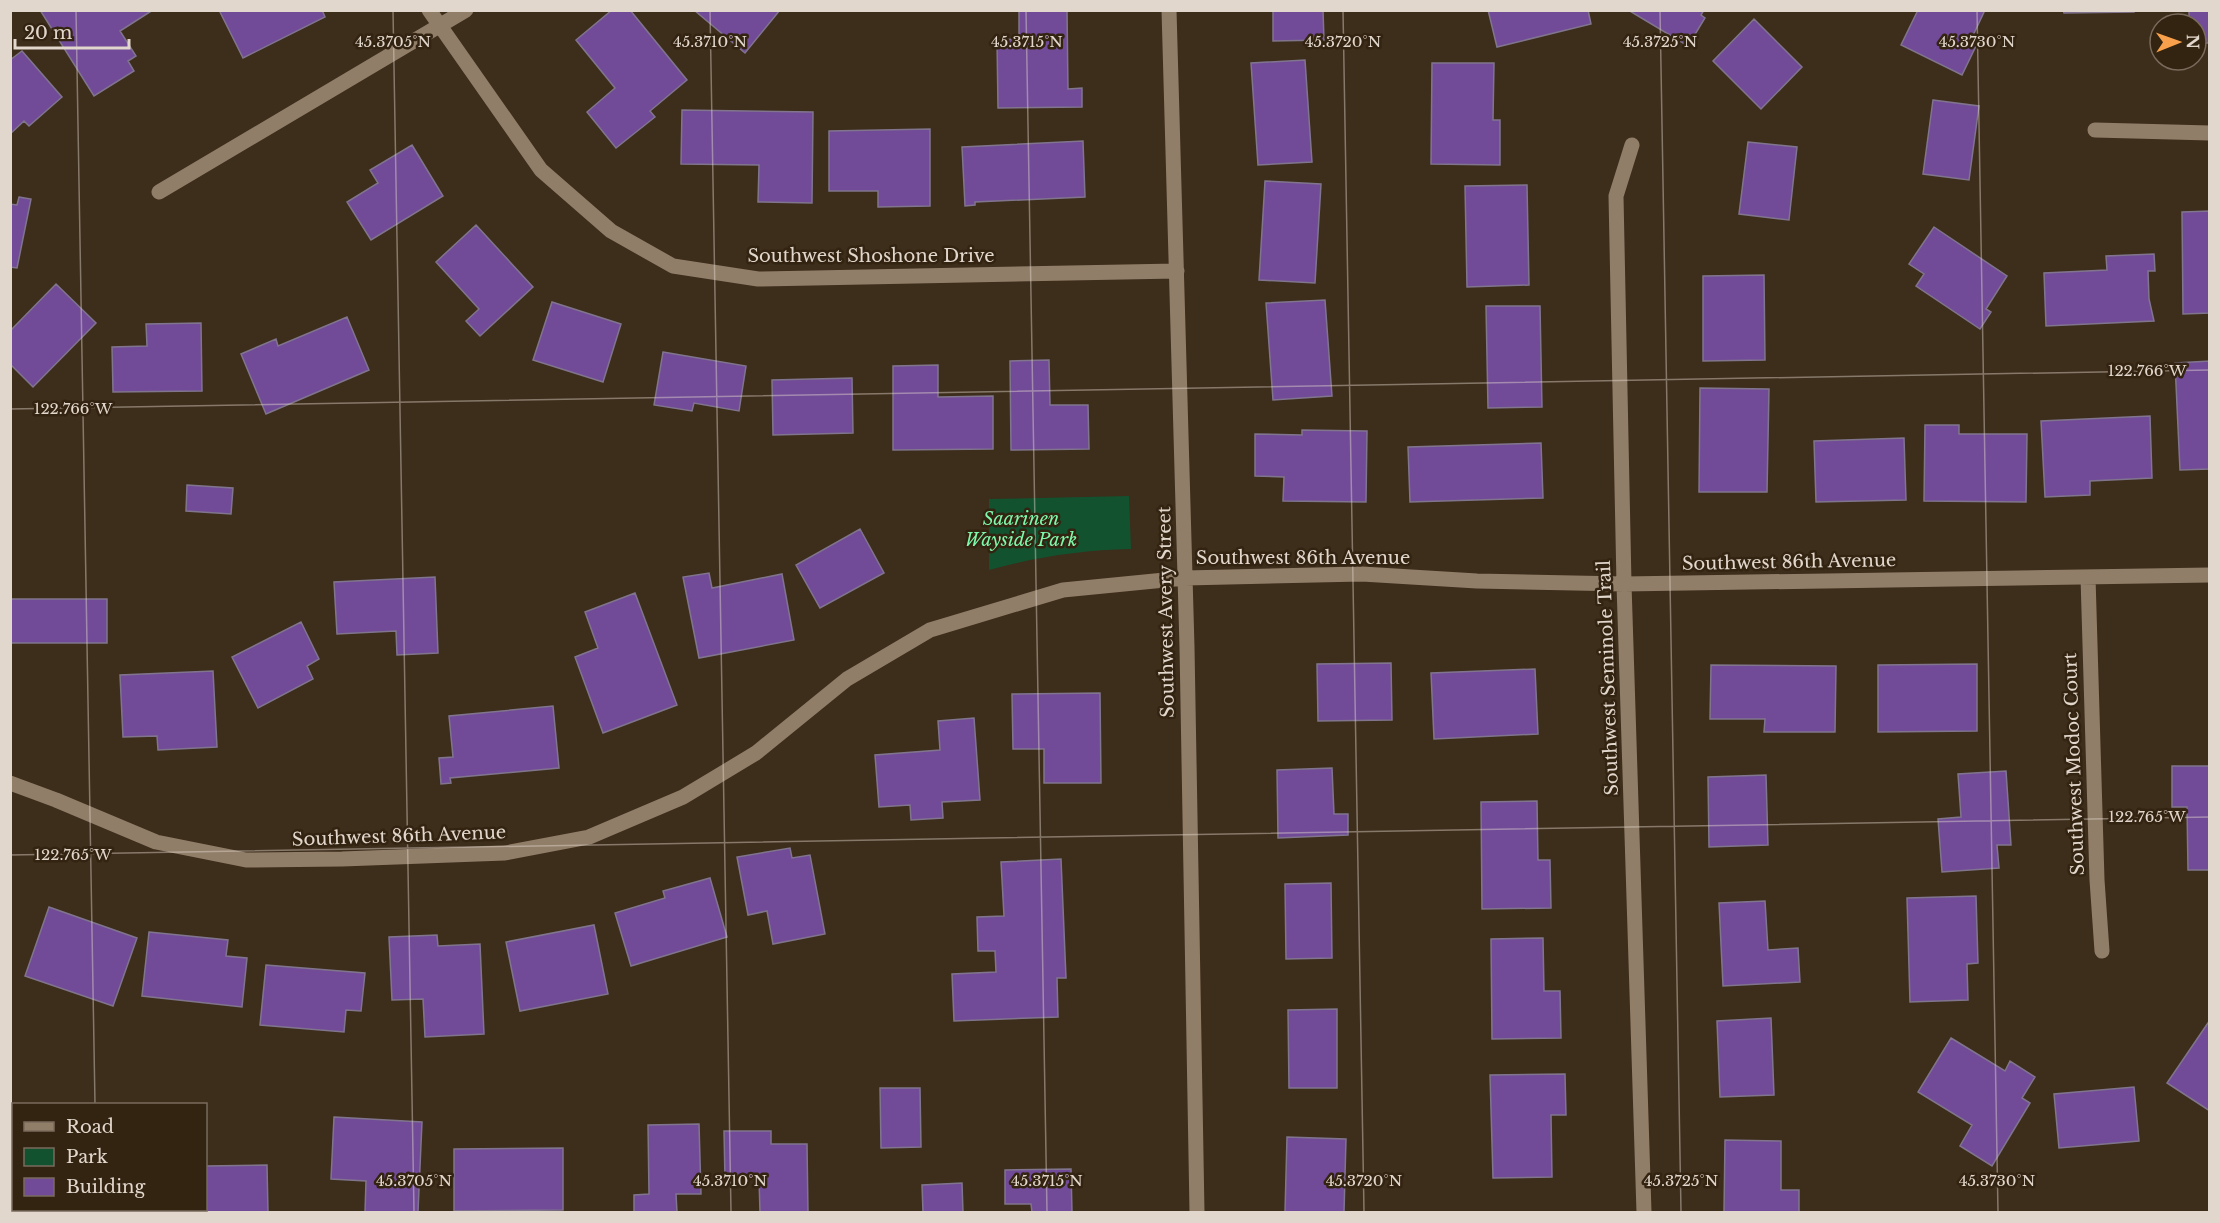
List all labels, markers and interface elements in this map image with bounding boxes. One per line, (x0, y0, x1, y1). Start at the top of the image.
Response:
scale bar (15, 12, 129, 50)
north arrow (2148, 12, 2208, 72)
text: 20 m (24, 22, 72, 44)
text: 45.3705°N (355, 32, 431, 51)
text: 45.3710°N (673, 32, 747, 51)
text: 45.3715°N (991, 32, 1063, 51)
text: 45.3720°N (1305, 32, 1381, 51)
text: 45.3725°N (1623, 32, 1697, 51)
text: 45.3730°N (1939, 32, 2015, 51)
text: N (2183, 34, 2203, 49)
street label: Southwest Shoshone Drive (747, 245, 995, 267)
text: 122.766°W (2108, 361, 2187, 380)
text: 122.766°W (34, 399, 113, 418)
street label: Southwest Avery Street (1153, 506, 1179, 718)
park label: Saarinen Wayside Park (965, 508, 1077, 551)
street label: Southwest 86th Avenue (1196, 547, 1410, 569)
street label: Southwest 86th Avenue (1682, 549, 1896, 575)
street label: Southwest Seminole Trail (1593, 560, 1623, 796)
street label: Southwest Modoc Court (2059, 652, 2089, 876)
text: 122.765°W (2108, 807, 2186, 826)
street label: Southwest 86th Avenue (291, 821, 507, 851)
text: 122.765°W (34, 845, 112, 864)
legend (12, 1103, 207, 1211)
text: Road (66, 1116, 114, 1138)
text: Park (66, 1146, 108, 1168)
text: 45.3705°N (376, 1171, 452, 1190)
text: 45.3710°N (693, 1171, 767, 1190)
text: 45.3715°N (1011, 1171, 1083, 1190)
text: 45.3720°N (1326, 1171, 1402, 1190)
text: 45.3725°N (1644, 1171, 1718, 1190)
text: 45.3730°N (1959, 1171, 2035, 1190)
text: Building (66, 1176, 145, 1198)

